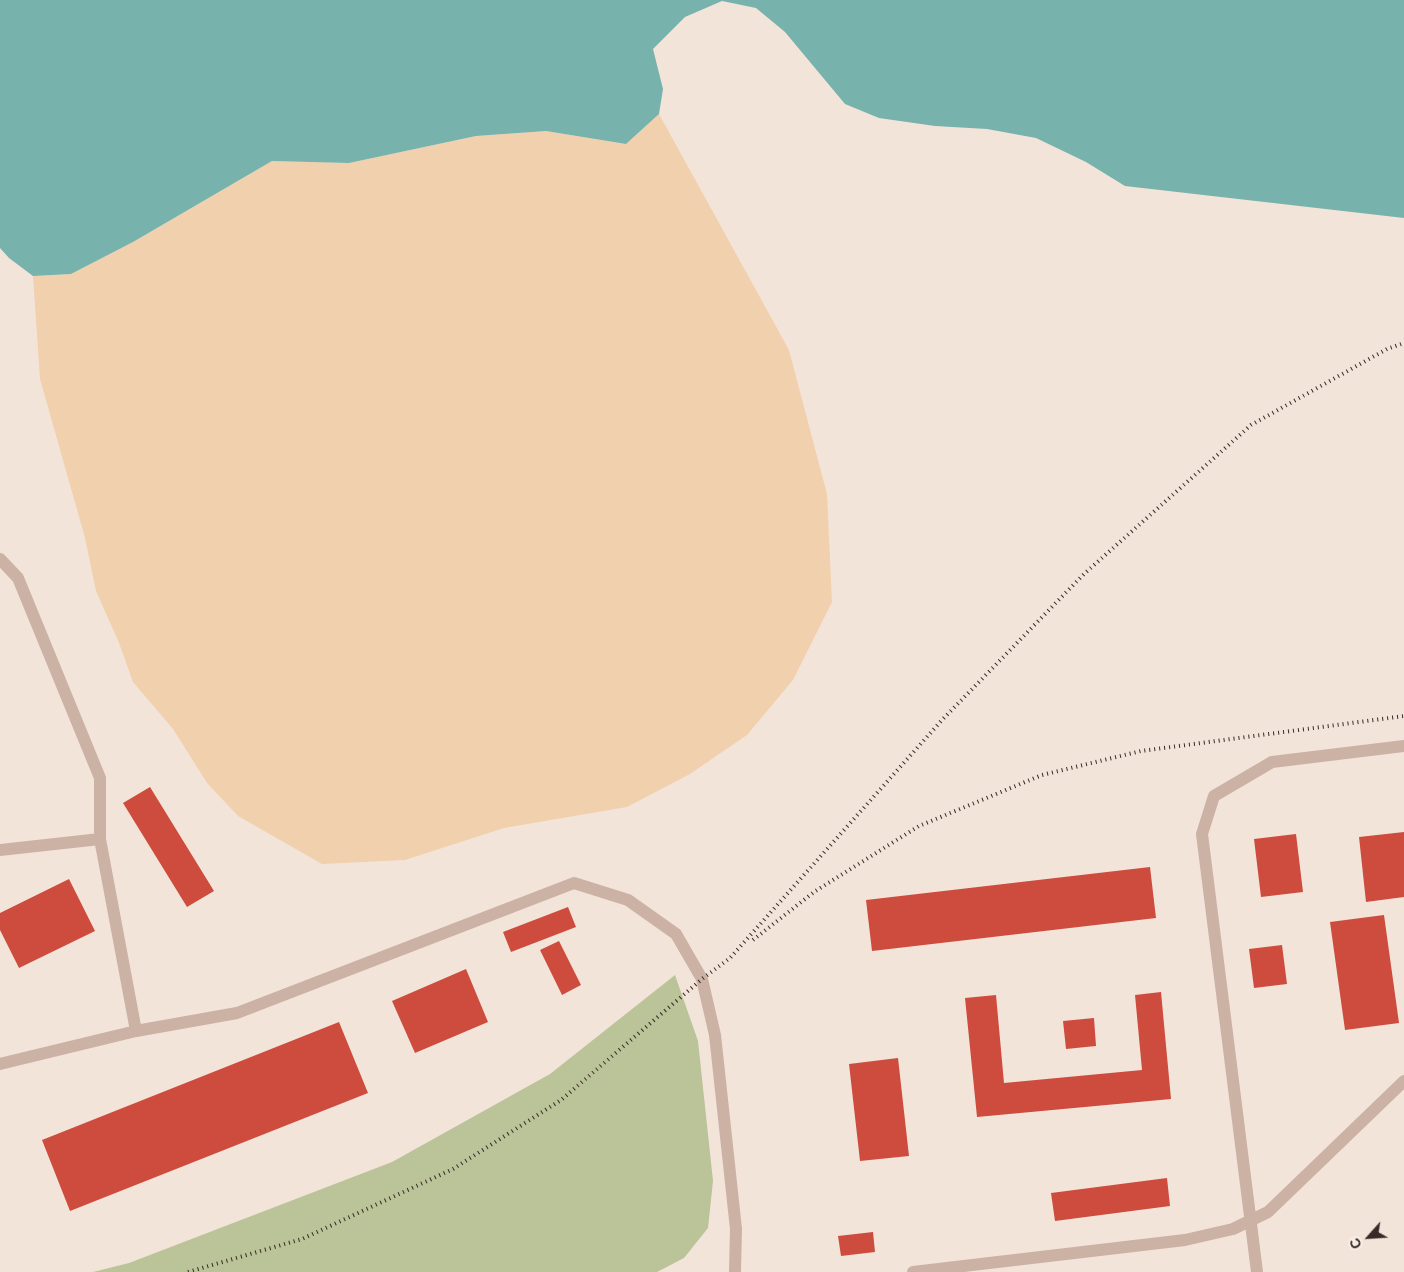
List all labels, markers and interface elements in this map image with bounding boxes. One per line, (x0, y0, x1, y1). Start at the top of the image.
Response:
north arrow (1344, 1212, 1394, 1262)
text: С (1345, 1236, 1365, 1252)

